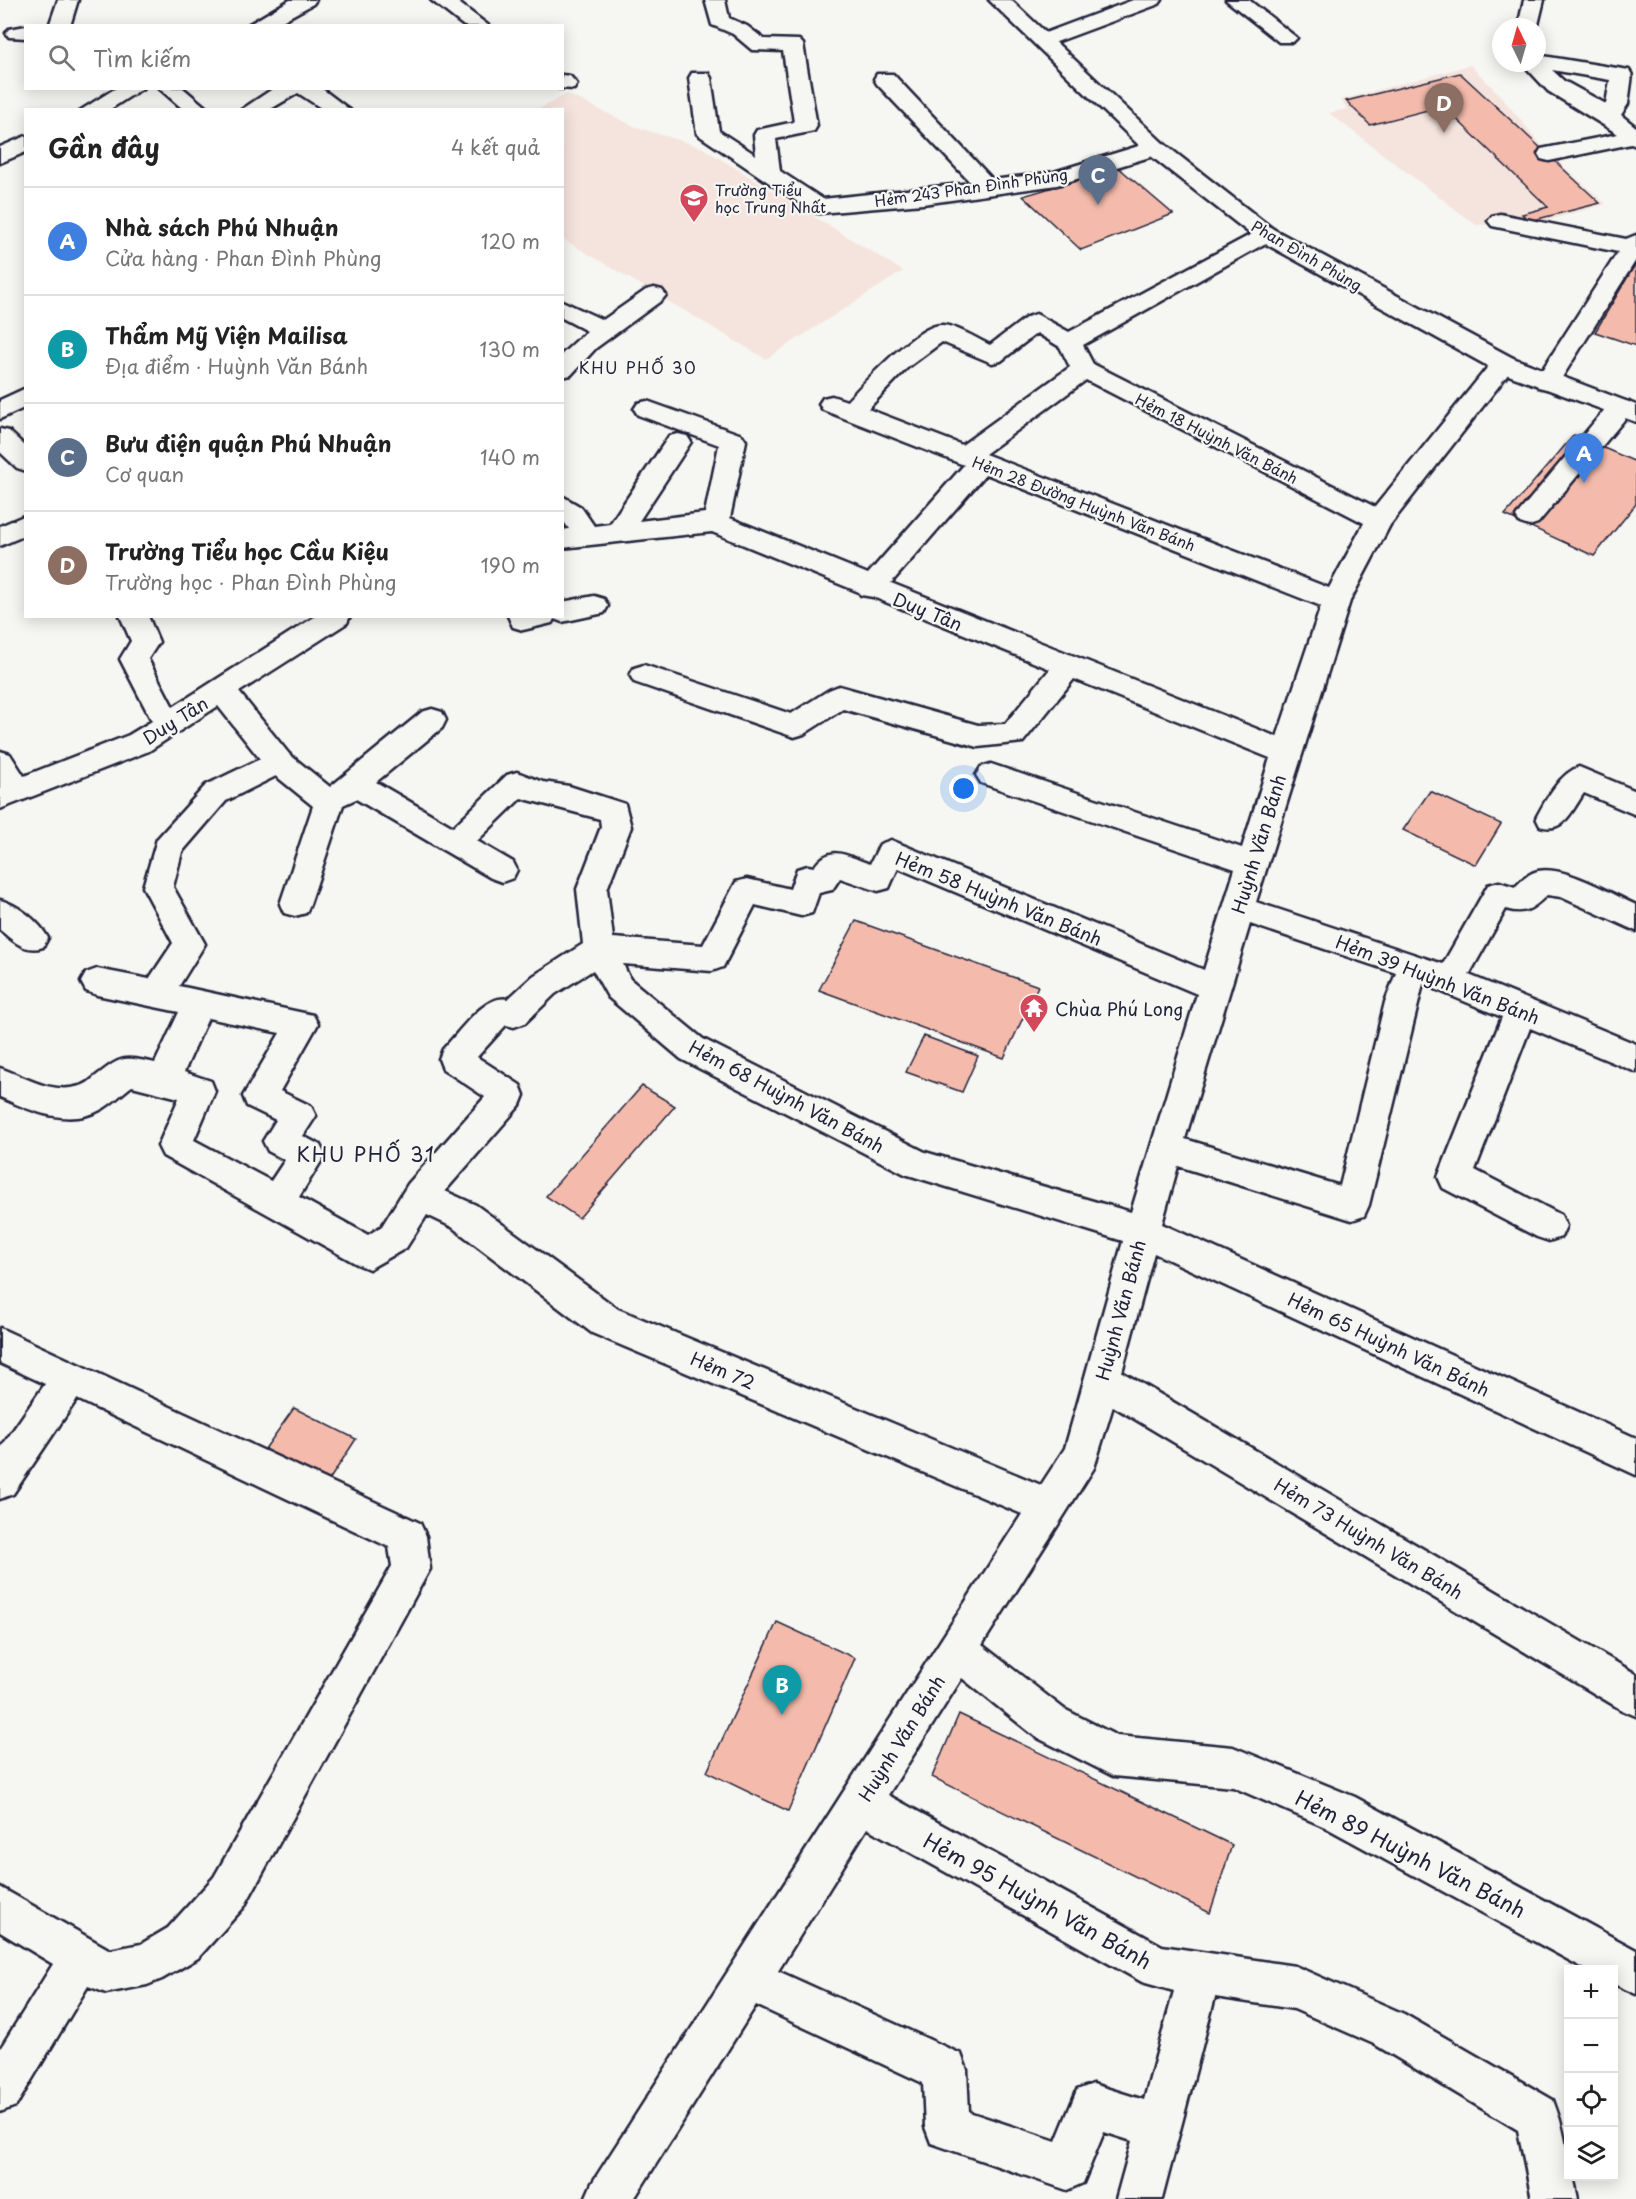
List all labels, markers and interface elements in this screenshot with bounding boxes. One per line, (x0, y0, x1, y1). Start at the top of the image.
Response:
north arrow (1492, 18, 1546, 72)
search box (24, 24, 564, 90)
icon: search (45, 41, 78, 74)
text: Tìm kiếm (93, 41, 191, 74)
pin: D (1424, 84, 1464, 133)
text: Gần đây (48, 128, 160, 167)
text: 4 kết quả (451, 132, 540, 162)
pin: C (1078, 156, 1118, 205)
street label: Hẻm 243 Phan Đình Phùng (873, 162, 1069, 212)
place label: Trường Tiểu học Trung Nhất (715, 178, 826, 218)
school or university icon: Trường Tiểu học Trung Nhất (678, 182, 710, 224)
text: Nhà sách Phú Nhuận (105, 210, 338, 243)
street label: Phan Đình Phùng (1247, 214, 1367, 296)
text: A (60, 226, 75, 256)
text: 120 m (481, 226, 540, 256)
text: Cửa hàng · Phan Đình Phùng (105, 243, 381, 273)
text: Thẩm Mỹ Viện Mailisa (105, 318, 348, 351)
text: B (61, 334, 74, 364)
text: 130 m (480, 334, 540, 364)
text: Địa điểm · Huỳnh Văn Bánh (105, 351, 368, 381)
district label: KHU PHỐ 30 (579, 355, 697, 379)
street label: Hẻm 18 Huỳnh Văn Bánh (1132, 387, 1302, 489)
text: Bưu điện quận Phú Nhuận (105, 426, 392, 459)
pin: A (1564, 434, 1604, 483)
text: C (60, 442, 75, 472)
text: 140 m (480, 442, 540, 472)
street label: Hẻm 28 Đường Huỳnh Văn Bánh (969, 450, 1199, 556)
text: Cơ quan (105, 459, 184, 489)
text: Trường Tiểu học Cầu Kiệu (105, 534, 389, 567)
text: D (60, 550, 75, 580)
text: 190 m (481, 550, 540, 580)
text: Trường học · Phan Đình Phùng (105, 567, 397, 597)
street label: Duy Tân (889, 585, 967, 637)
street label: Duy Tân (137, 689, 213, 751)
street label: Huỳnh Văn Bánh (1224, 771, 1292, 917)
your location (949, 774, 978, 803)
street label: Hẻm 58 Huỳnh Văn Bánh (892, 844, 1106, 952)
street label: Hẻm 39 Huỳnh Văn Bánh (1332, 928, 1544, 1030)
temple icon: Chùa Phú Long (1018, 992, 1050, 1034)
place label: Chùa Phú Long (1055, 995, 1184, 1022)
street label: Hẻm 68 Huỳnh Văn Bánh (685, 1033, 889, 1159)
district label: KHU PHỐ 31 (297, 1139, 435, 1169)
street label: Huỳnh Văn Bánh (1088, 1237, 1152, 1383)
street label: Hẻm 65 Huỳnh Văn Bánh (1284, 1285, 1494, 1403)
street label: Hẻm 72 (687, 1344, 759, 1396)
street label: Hẻm 73 Huỳnh Văn Bánh (1269, 1471, 1469, 1605)
pin: B (762, 1666, 802, 1715)
street label: Huỳnh Văn Bánh (851, 1670, 951, 1806)
street label: Hẻm 89 Huỳnh Văn Bánh (1290, 1781, 1532, 1925)
street label: Hẻm 95 Huỳnh Văn Bánh (918, 1824, 1158, 1976)
map controls (1564, 1965, 1618, 2181)
button: + (1564, 1965, 1618, 2019)
button: − (1564, 2019, 1618, 2073)
button: locate (1564, 2073, 1618, 2127)
button: layers (1564, 2127, 1618, 2181)

